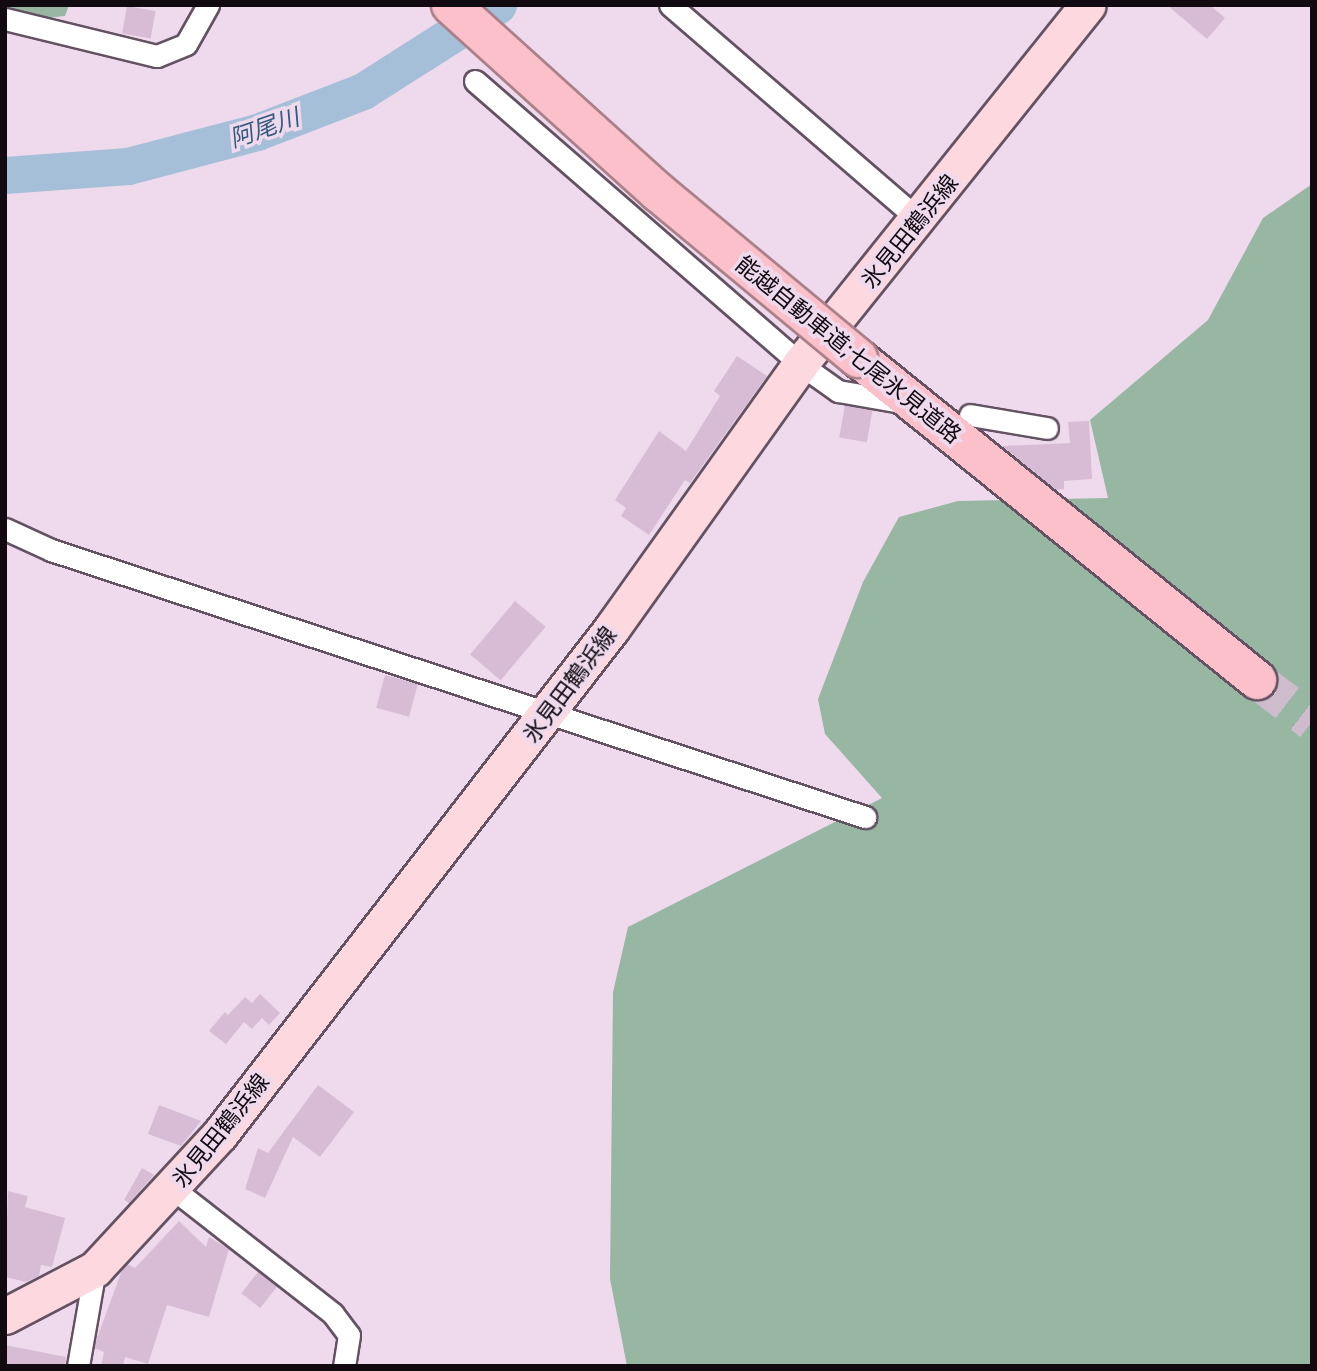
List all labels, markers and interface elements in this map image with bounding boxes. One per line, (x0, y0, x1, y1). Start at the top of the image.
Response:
water label: 阿尾川 (225, 102, 303, 152)
street label: 氷見田鶴浜線 (855, 169, 963, 293)
street label: 能越自動車道;七尾氷見道路 (731, 250, 967, 448)
street label: 氷見田鶴浜線 (516, 621, 622, 747)
street label: 氷見田鶴浜線 (166, 1068, 274, 1192)

